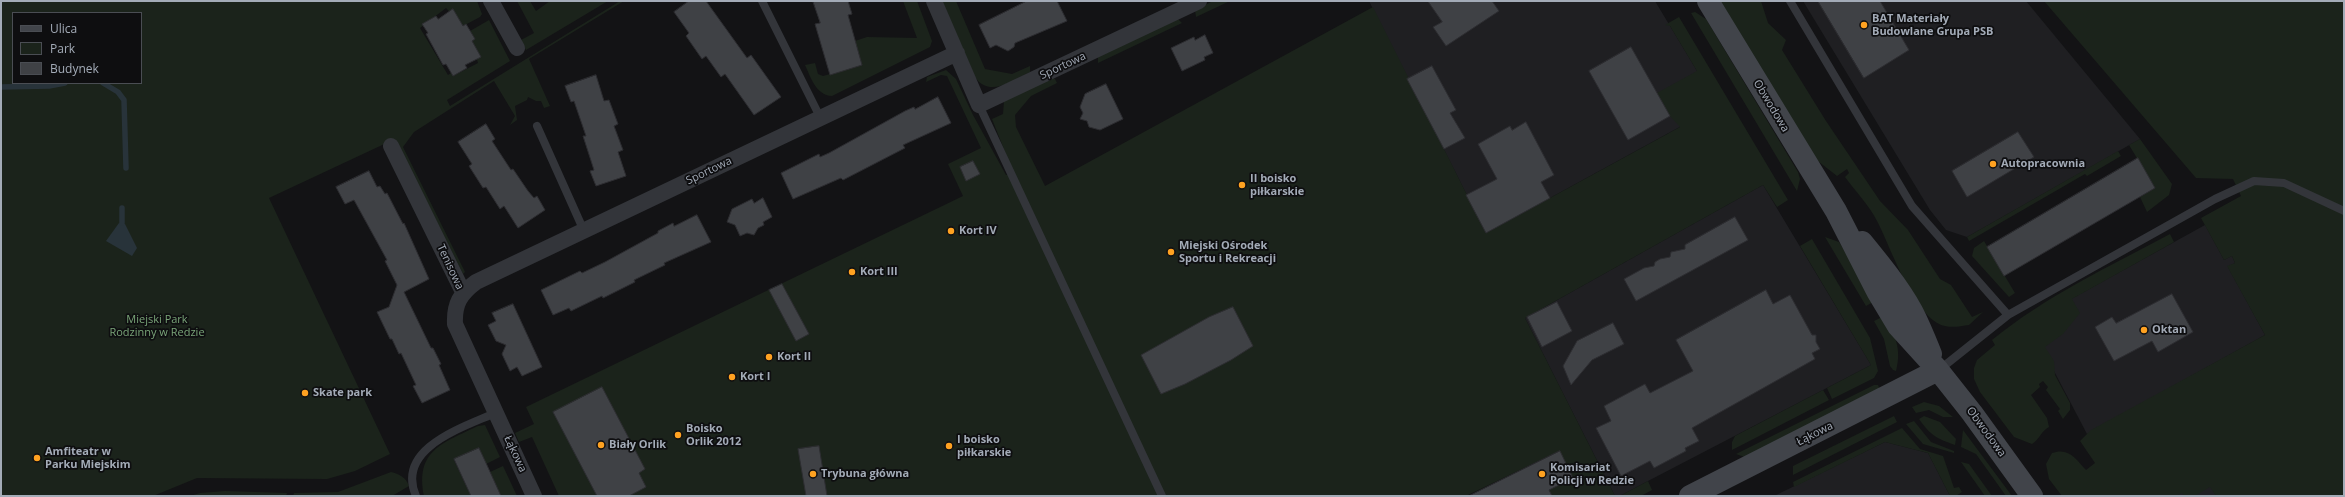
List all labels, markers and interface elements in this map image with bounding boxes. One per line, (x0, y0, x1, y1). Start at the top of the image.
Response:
legend (12, 12, 142, 84)
place label: BAT Materiały Budowlane Grupa PSB (1872, 12, 1993, 38)
text: Ulica (50, 20, 77, 37)
marker: BAT Materiały Budowlane Grupa PSB (1859, 20, 1869, 30)
text: Park (50, 40, 75, 57)
street label: Sportowa (1038, 50, 1088, 82)
text: Budynek (50, 60, 99, 77)
street label: Obwodowa (1750, 78, 1792, 134)
street label: Sportowa (684, 154, 734, 188)
place label: Autopracownia (2001, 157, 2085, 171)
marker: Autopracownia (1988, 159, 1998, 169)
place label: II boisko piłkarskie (1250, 172, 1304, 198)
marker: II boisko piłkarskie (1237, 180, 1247, 190)
place label: Kort IV (959, 224, 997, 238)
marker: Kort IV (946, 226, 956, 236)
place label: Miejski Ośrodek Sportu i Rekreacji (1179, 239, 1276, 265)
street label: Tenisowa (434, 242, 466, 292)
marker: Miejski Ośrodek Sportu i Rekreacji (1166, 247, 1176, 257)
place label: Kort III (860, 265, 898, 279)
marker: Kort III (847, 267, 857, 277)
park label: Miejski Park Rodzinny w Redzie (109, 313, 205, 339)
place label: Oktan (2152, 323, 2186, 337)
marker: Oktan (2139, 325, 2149, 335)
place label: Kort II (777, 350, 811, 364)
marker: Kort II (764, 352, 774, 362)
place label: Kort I (740, 370, 770, 384)
marker: Kort I (727, 372, 737, 382)
place label: Skate park (313, 386, 372, 400)
marker: Skate park (300, 388, 310, 398)
street label: Obwodowa (1963, 404, 2009, 460)
street label: Łąkowa (1795, 419, 1835, 449)
place label: Boisko Orlik 2012 (686, 422, 741, 448)
marker: Boisko Orlik 2012 (673, 430, 683, 440)
place label: I boisko piłkarskie (957, 433, 1011, 459)
street label: Łąkowa (501, 434, 529, 474)
place label: Biały Orlik (609, 438, 666, 452)
marker: Biały Orlik (596, 440, 606, 450)
marker: I boisko piłkarskie (944, 441, 954, 451)
place label: Amfiteatr w Parku Miejskim (45, 445, 130, 471)
marker: Amfiteatr w Parku Miejskim (32, 453, 42, 463)
place label: Komisariat Policji w Redzie (1550, 461, 1634, 487)
place label: Trybuna główna (821, 467, 909, 481)
marker: Trybuna główna (808, 469, 818, 479)
marker: Komisariat Policji w Redzie (1537, 469, 1547, 479)

